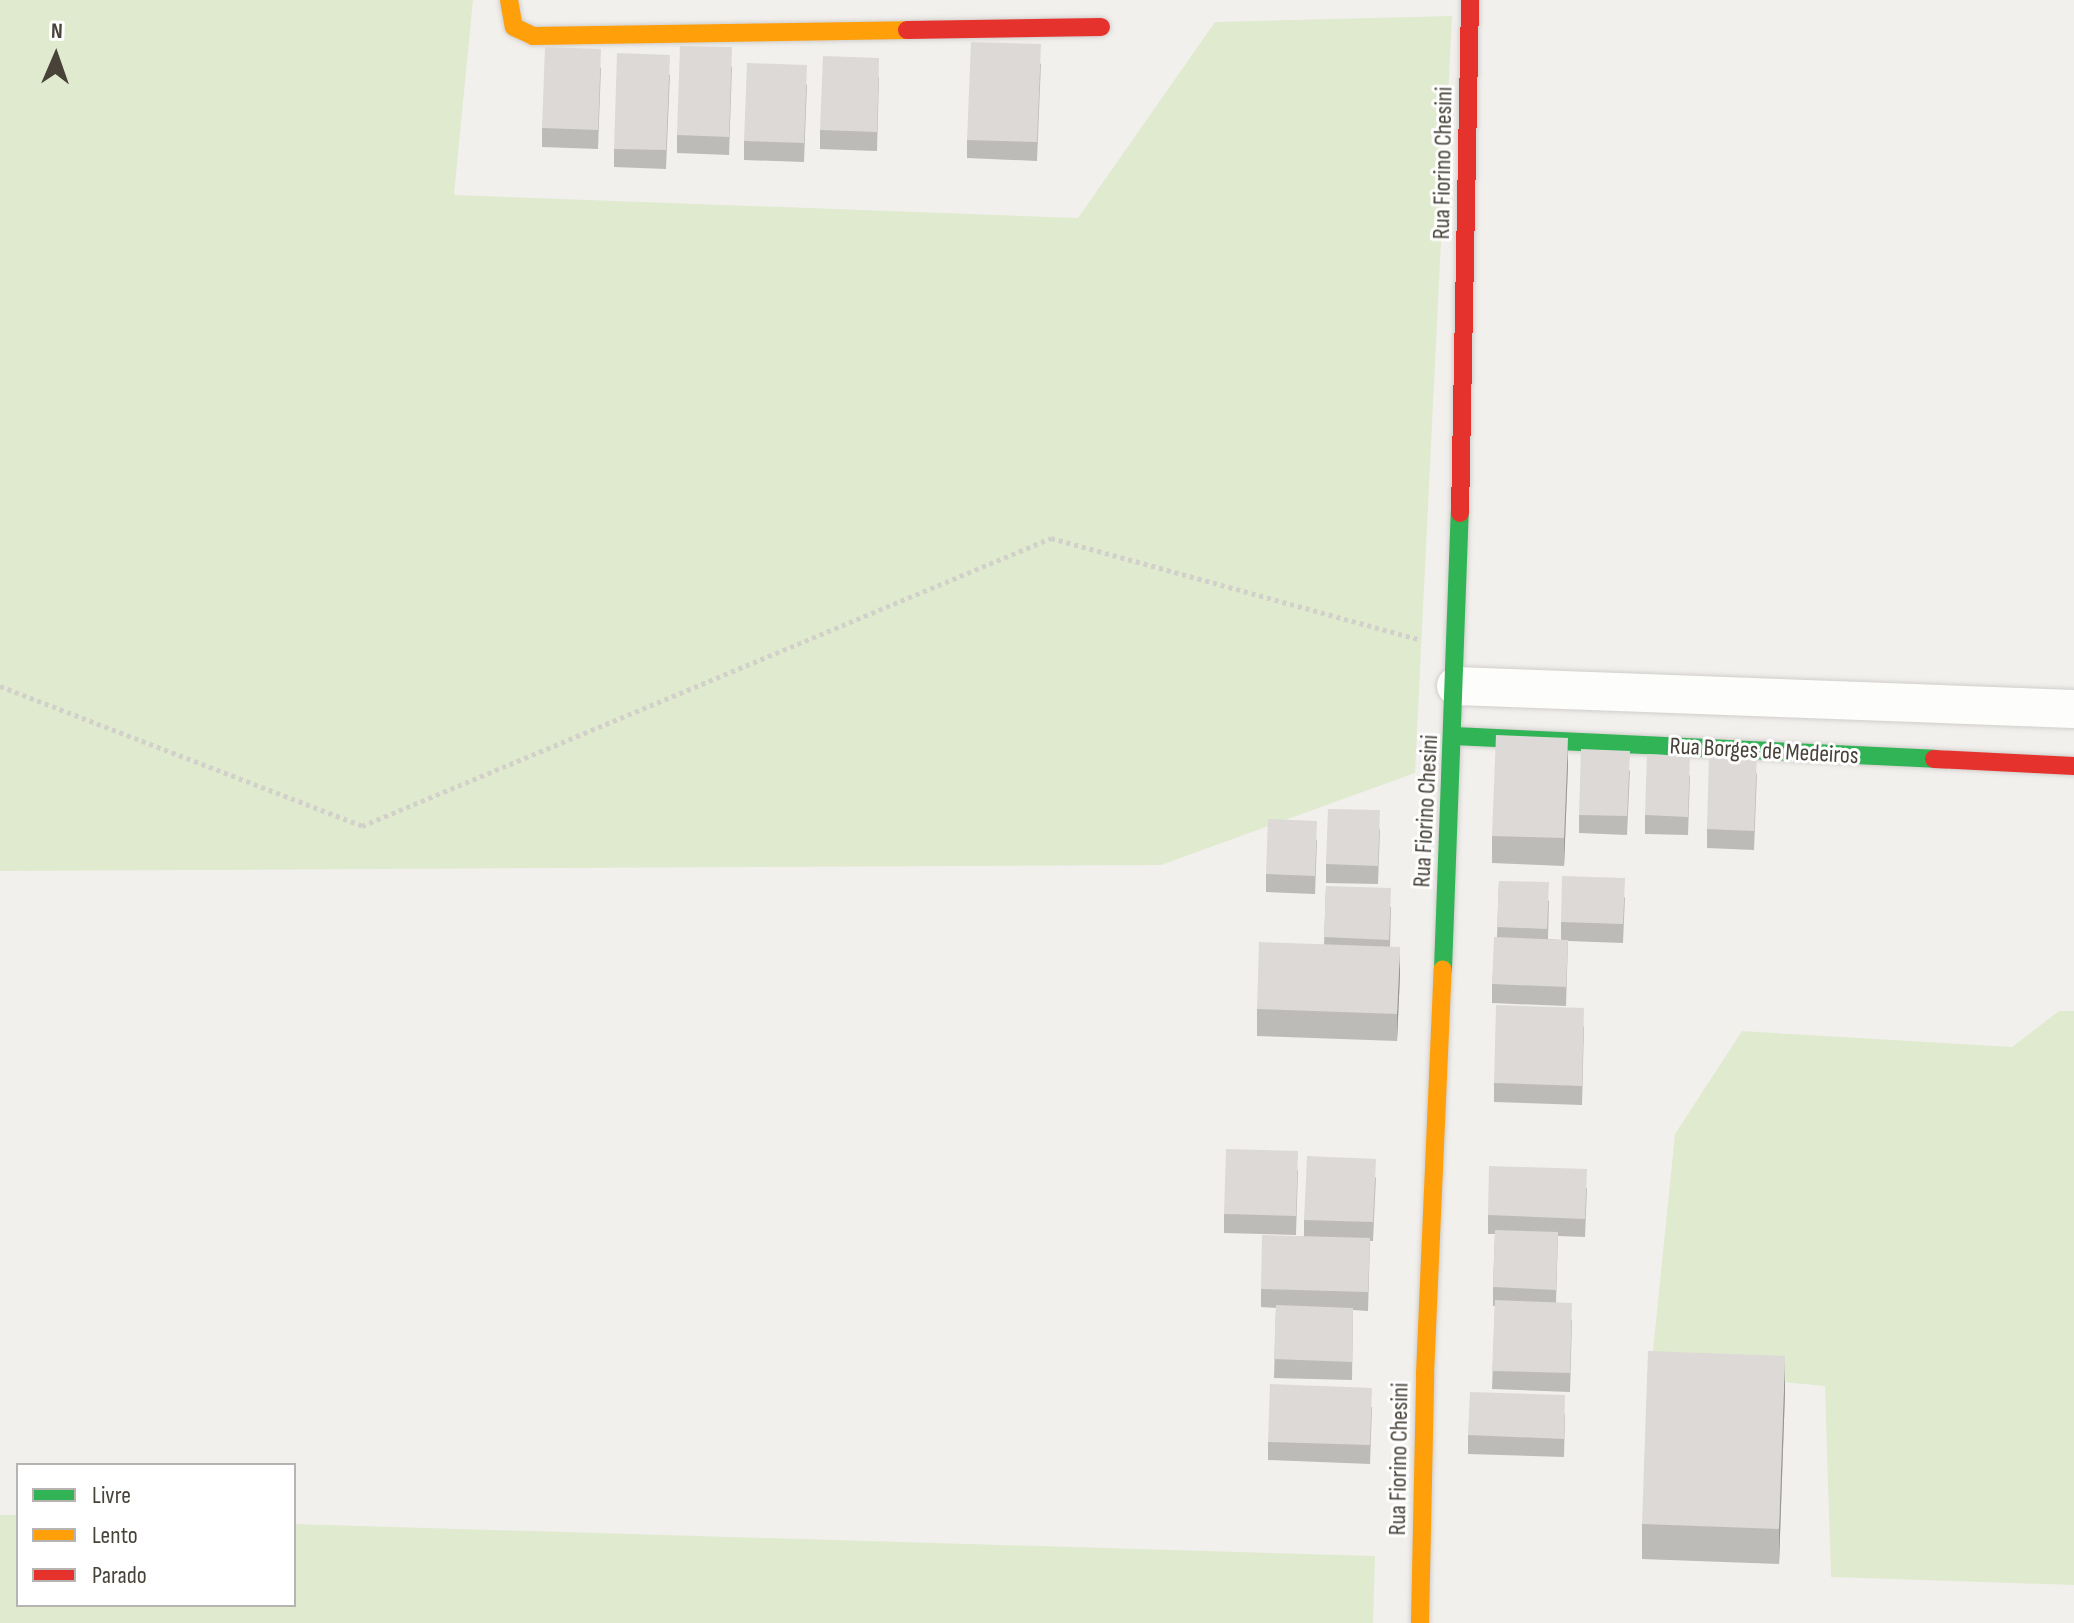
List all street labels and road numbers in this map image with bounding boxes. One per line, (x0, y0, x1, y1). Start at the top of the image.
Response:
street label: Rua Fiorino Chesini (1427, 86, 1459, 240)
street label: Rua Borges de Medeiros (1669, 732, 1859, 770)
street label: Rua Fiorino Chesini (1408, 734, 1444, 888)
street label: Rua Fiorino Chesini (1383, 1382, 1415, 1536)

